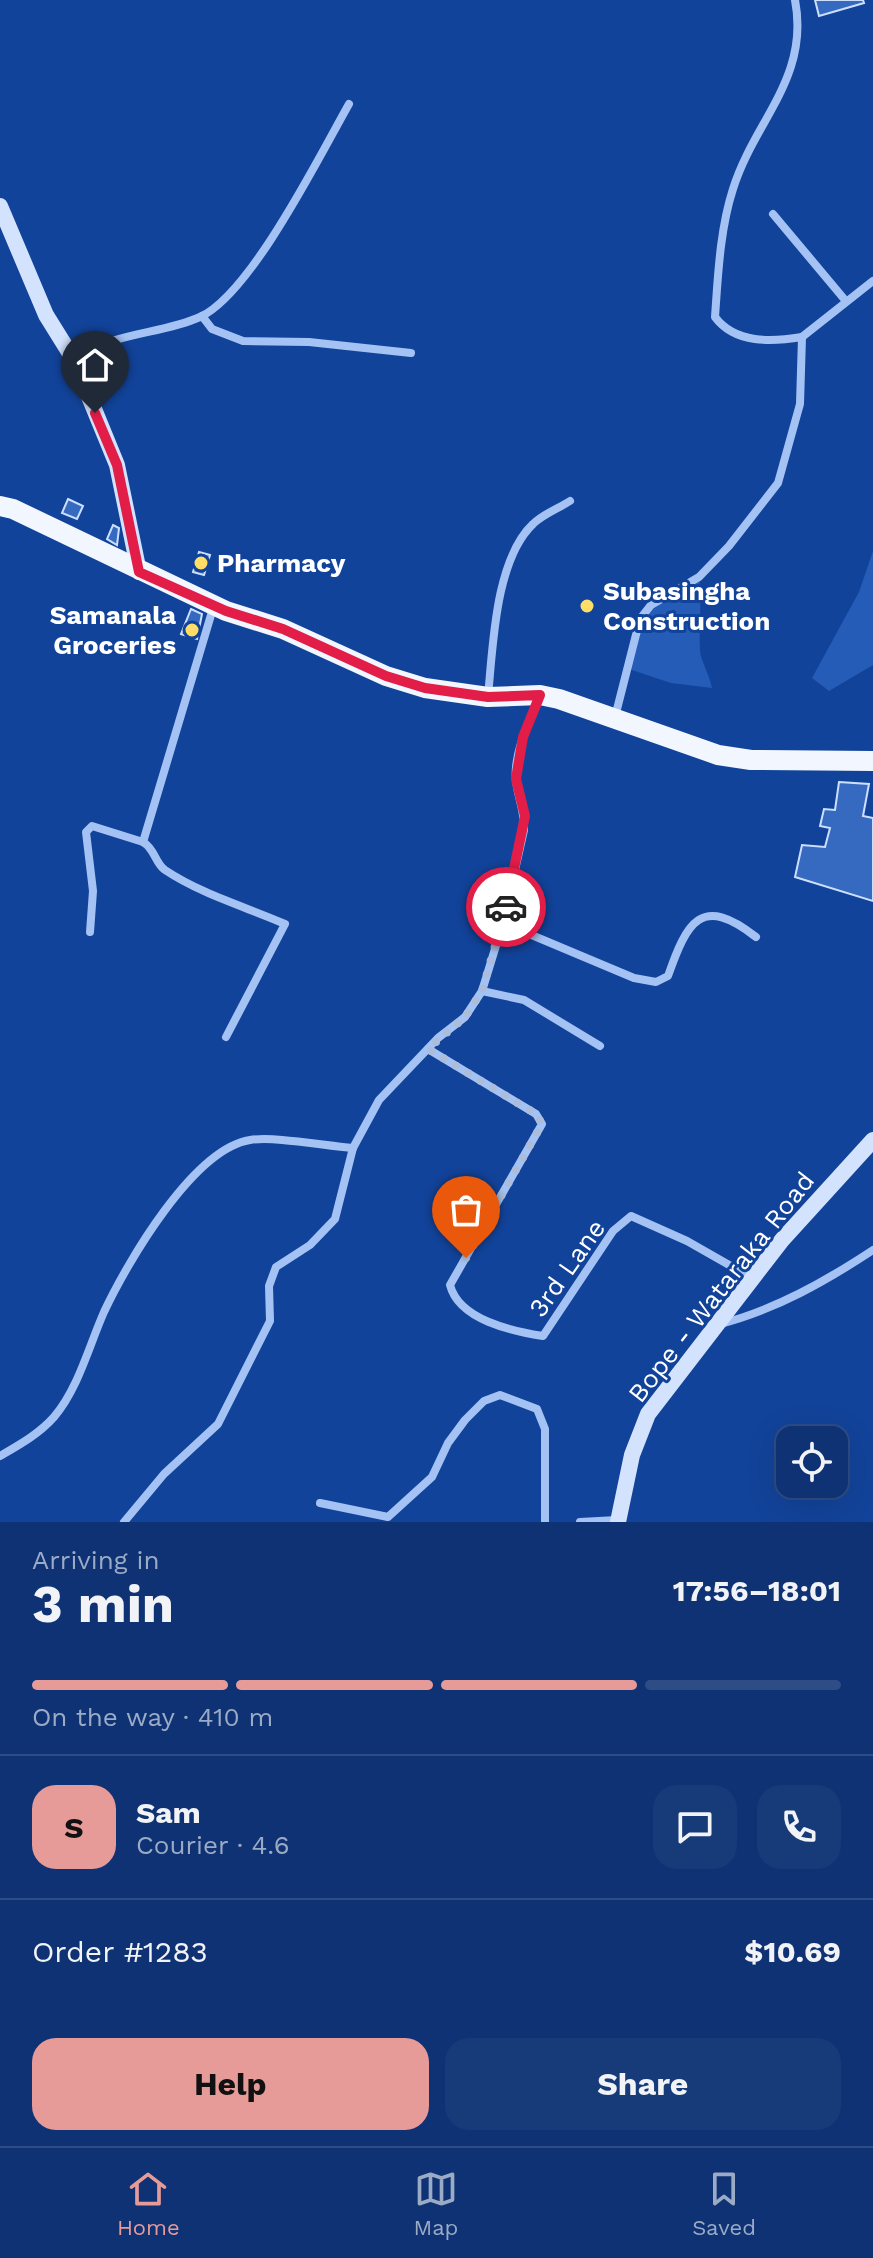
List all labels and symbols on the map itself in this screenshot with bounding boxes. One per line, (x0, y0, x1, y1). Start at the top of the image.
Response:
pin (61, 331, 129, 413)
place label: Pharmacy (217, 548, 346, 578)
marker: Pharmacy (192, 554, 210, 572)
place label: Subasingha Construction (603, 576, 770, 636)
marker: Subasingha Construction (578, 597, 596, 615)
place label: Samanala Groceries (50, 600, 176, 660)
marker: Samanala Groceries (183, 621, 201, 639)
courier (466, 867, 546, 947)
street label: Bope - Wataraka Road (622, 1166, 820, 1408)
pin (432, 1176, 500, 1258)
street label: 3rd Lane (523, 1214, 611, 1322)

